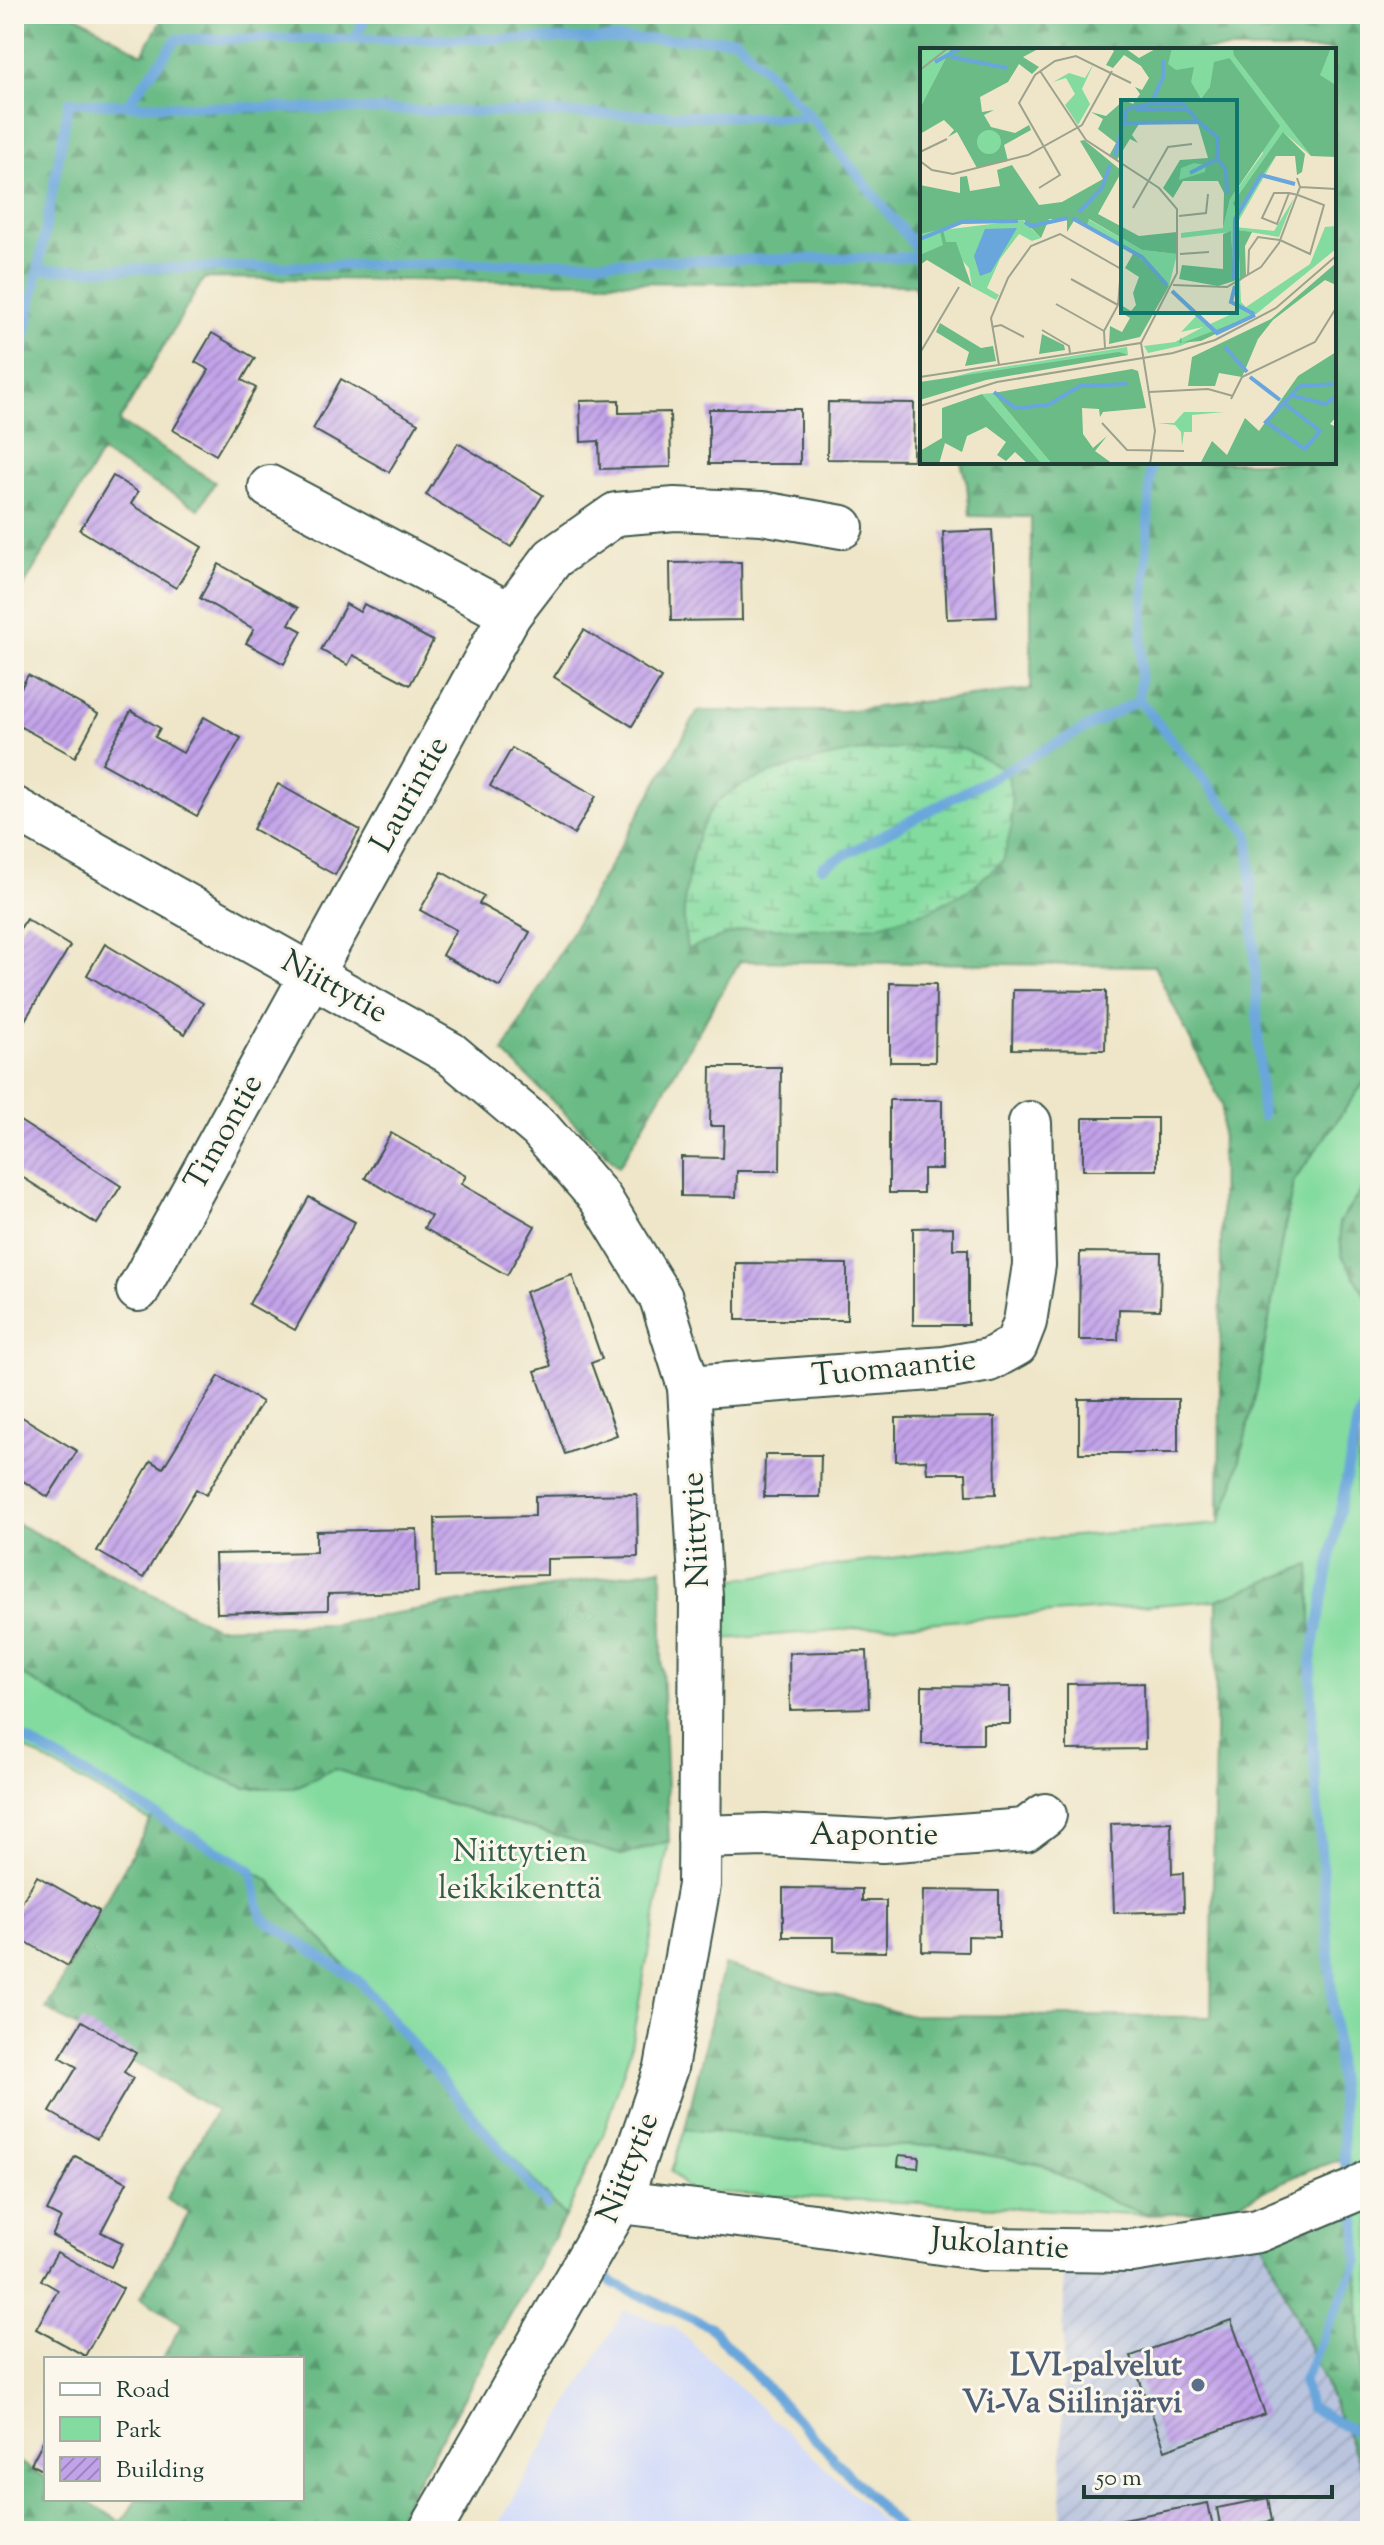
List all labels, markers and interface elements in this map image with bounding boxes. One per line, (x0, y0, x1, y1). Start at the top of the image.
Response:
inset map (920, 48, 1336, 464)
street label: Laurintie (360, 729, 462, 861)
street label: Niittytie (272, 940, 396, 1036)
street label: Timontie (174, 1066, 276, 1200)
street label: Tuomaantie (810, 1338, 978, 1400)
street label: Niittytie (671, 1471, 723, 1589)
street label: Aapontie (809, 1813, 939, 1859)
park label: Niittytien leikkikenttä (438, 1830, 602, 1913)
street label: Niittytie (586, 2106, 672, 2230)
street label: Jukolantie (927, 2217, 1071, 2273)
place label: LVI-palvelut Vi-Va Siilinjärvi (962, 2344, 1182, 2427)
legend (44, 2357, 304, 2501)
text: Road (116, 2374, 170, 2408)
marker: LVI-palvelut Vi-Va Siilinjärvi (1189, 2376, 1207, 2394)
text: Park (116, 2414, 162, 2448)
scale bar (1084, 2449, 1332, 2499)
text: Building (116, 2454, 205, 2488)
text: 50 m (1094, 2462, 1142, 2496)

